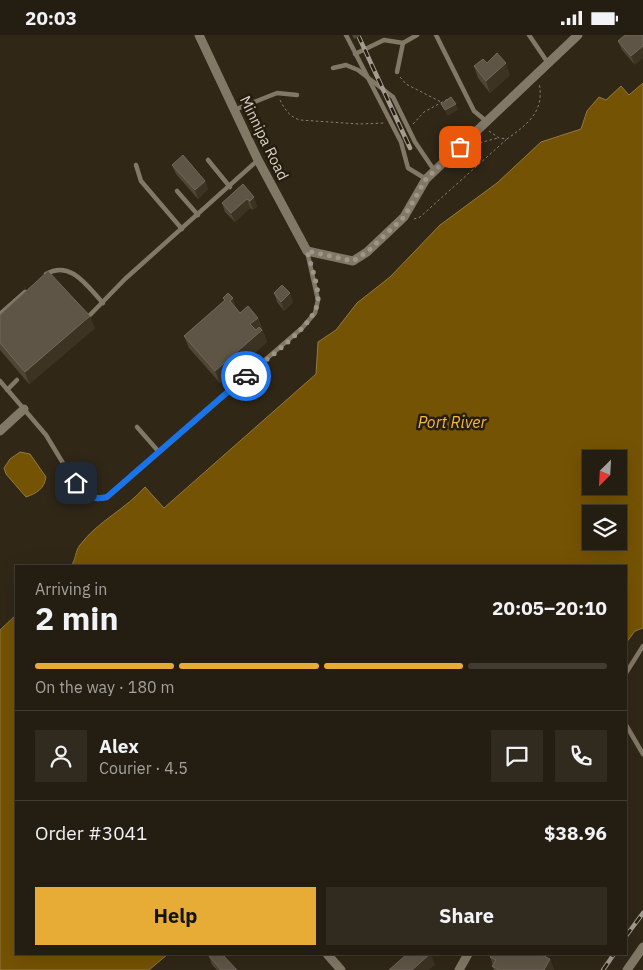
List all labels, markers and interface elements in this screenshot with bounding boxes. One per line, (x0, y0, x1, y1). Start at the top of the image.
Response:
text: 20:03 (25, 6, 77, 30)
street label: Minnipa Road (236, 93, 293, 183)
pin (439, 126, 481, 168)
icon: bag (446, 133, 474, 161)
courier (221, 351, 271, 401)
icon: car (232, 362, 260, 390)
water label: Port River (418, 412, 487, 432)
north arrow (582, 450, 628, 495)
map controls (582, 450, 627, 550)
pin (55, 462, 97, 504)
icon: home (62, 469, 90, 497)
button: layers (582, 505, 627, 550)
text: Arriving in (35, 579, 107, 599)
text: 20:05–20:10 (492, 596, 607, 620)
text: 2 min (35, 597, 119, 639)
text: On the way · 180 m (35, 677, 174, 697)
button: person (35, 730, 87, 782)
button: chat (491, 730, 543, 782)
button: phone (555, 730, 607, 782)
text: Alex (99, 734, 139, 758)
text: Courier · 4.5 (99, 758, 188, 778)
text: Order #3041 (35, 821, 147, 845)
text: $38.96 (544, 821, 607, 845)
button: Help (35, 887, 316, 945)
button: Share (326, 887, 607, 945)

